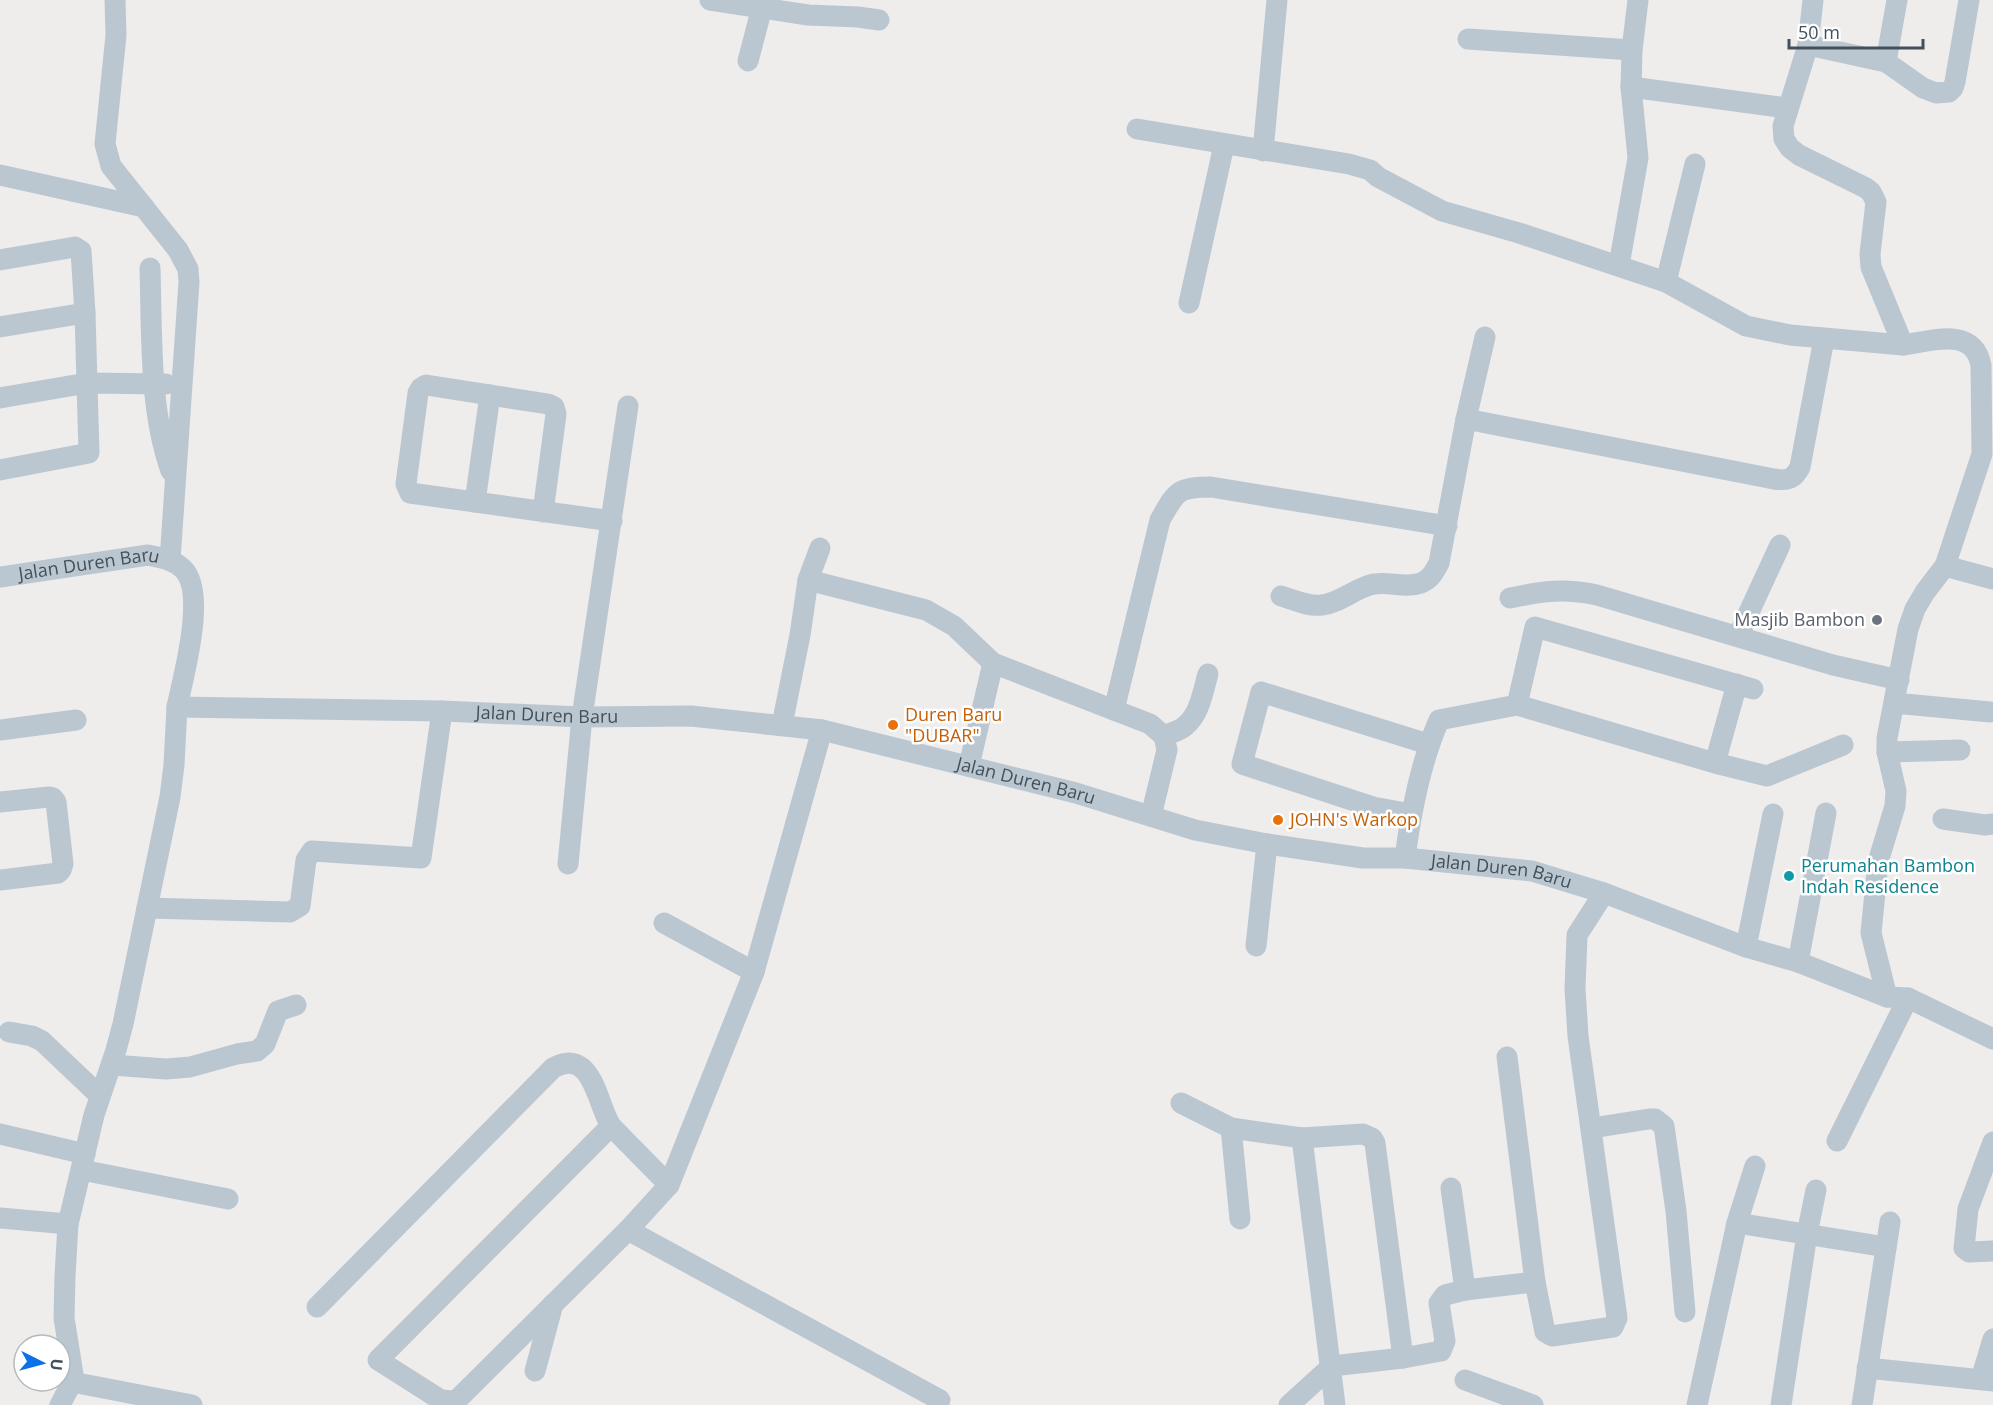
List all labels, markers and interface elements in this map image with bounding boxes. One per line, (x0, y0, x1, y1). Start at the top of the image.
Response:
scale bar (1789, 12, 1922, 50)
text: 50 m (1798, 20, 1840, 44)
street label: Jalan Duren Baru (15, 542, 162, 585)
place label: Masjib Bambon (1734, 607, 1865, 631)
marker: Masjib Bambon (1870, 613, 1884, 627)
street label: Jalan Duren Baru (473, 699, 618, 728)
place label: Duren Baru "DUBAR" (905, 702, 1002, 747)
marker: Duren Baru "DUBAR" (886, 718, 900, 732)
street label: Jalan Duren Baru (952, 750, 1099, 809)
place label: JOHN's Warkop (1288, 807, 1418, 831)
marker: JOHN's Warkop (1271, 813, 1285, 827)
street label: Jalan Duren Baru (1428, 848, 1575, 894)
place label: Perumahan Bambon Indah Residence (1801, 853, 1975, 898)
marker: Perumahan Bambon Indah Residence (1782, 869, 1796, 883)
north arrow (12, 1333, 72, 1393)
text: U (45, 1357, 68, 1372)

